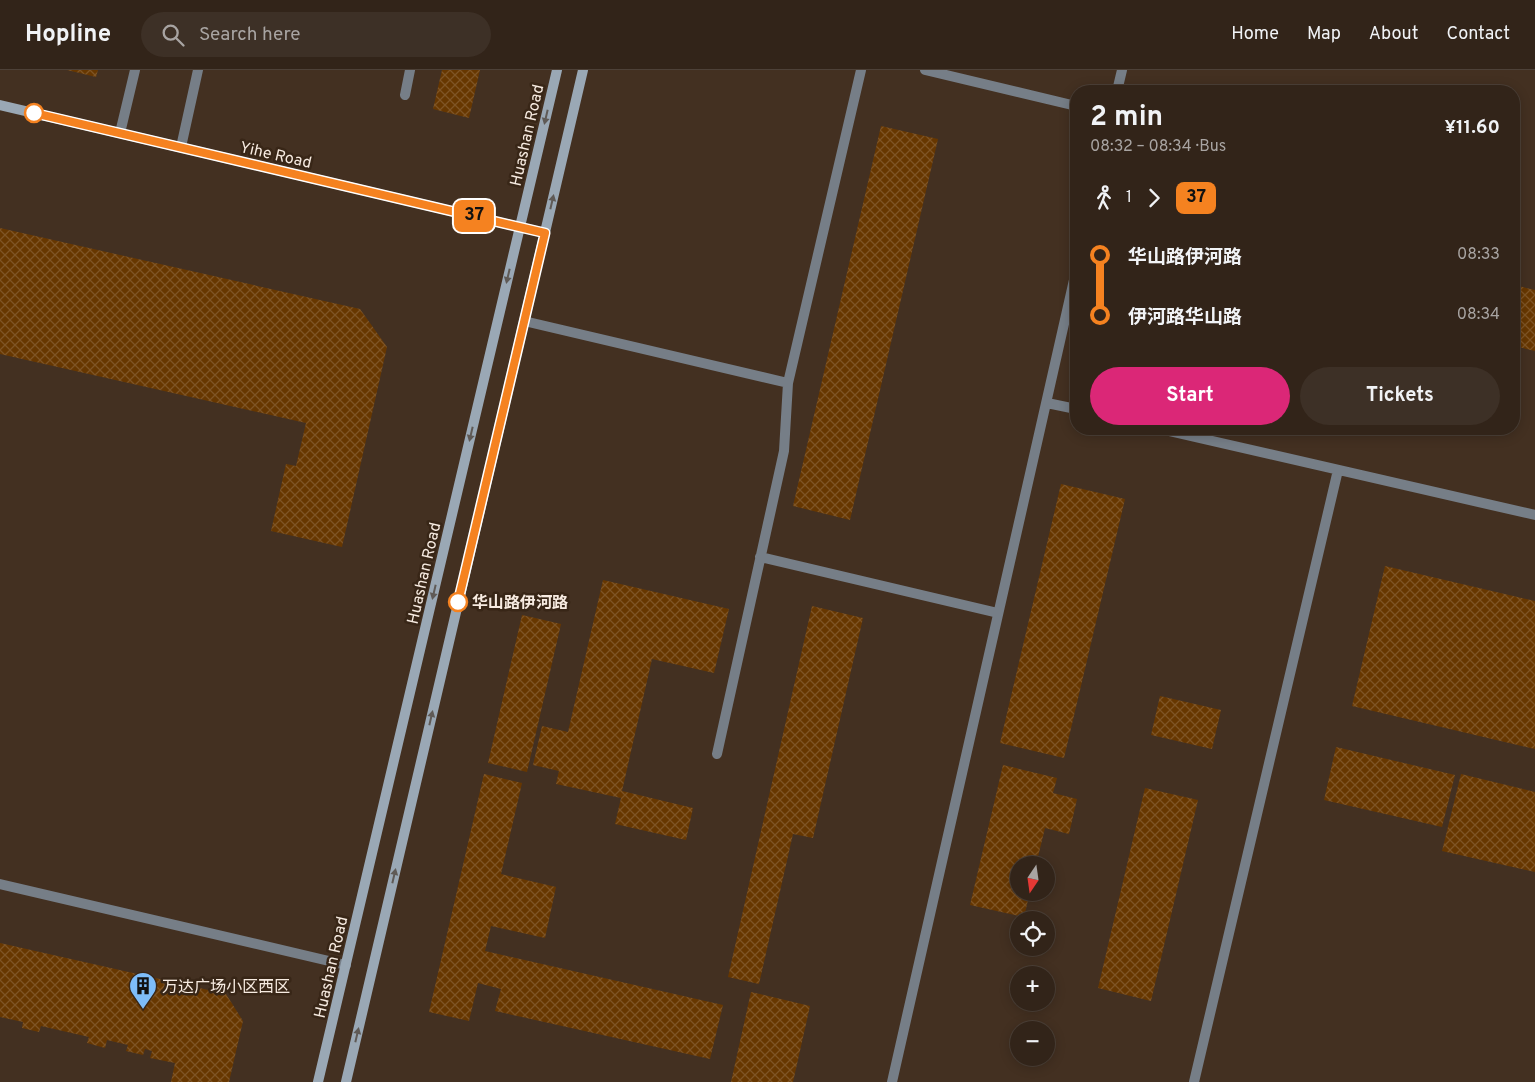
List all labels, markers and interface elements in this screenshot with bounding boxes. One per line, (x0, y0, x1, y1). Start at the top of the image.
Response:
search box (141, 12, 491, 57)
text: Hopline (25, 20, 111, 50)
icon: search (159, 21, 187, 49)
text: Search here (199, 23, 301, 47)
text: Home (1231, 23, 1279, 46)
text: Map (1307, 23, 1341, 46)
text: About (1369, 23, 1418, 46)
text: Contact (1446, 23, 1510, 46)
street label: Huashan Road (507, 83, 549, 188)
text: 2 min (1090, 100, 1163, 136)
unlabelled marker (24, 103, 44, 123)
one-way arrow (542, 110, 550, 125)
text: ¥11.60 (1444, 116, 1500, 140)
text: 08:32 – 08:34 · Bus (1090, 137, 1226, 157)
street label: Yihe Road (238, 138, 313, 174)
icon: walk (1090, 184, 1118, 212)
icon: forward (1140, 184, 1168, 212)
text: 37 (1186, 186, 1206, 209)
text: 1 (1126, 188, 1132, 208)
one-way arrow (548, 195, 556, 210)
line badge: 37 (452, 200, 496, 232)
text: 37 (464, 204, 484, 227)
text: 08:33 (1457, 245, 1500, 265)
text: 华山路伊河路 (1128, 246, 1242, 270)
one-way arrow (504, 268, 512, 283)
text: 08:34 (1457, 305, 1500, 325)
text: 伊河路华山路 (1128, 306, 1242, 330)
button: Start (1090, 367, 1290, 425)
button: Tickets (1300, 367, 1500, 425)
one-way arrow (467, 426, 475, 441)
street label: Huashan Road (404, 521, 446, 626)
one-way arrow (430, 584, 438, 599)
marker: 华山路伊河路 (448, 592, 468, 612)
place label: 华山路伊河路 (472, 593, 568, 614)
one-way arrow (427, 711, 435, 726)
north arrow (1010, 856, 1055, 901)
map controls (1010, 856, 1055, 1066)
one-way arrow (390, 869, 398, 884)
button: locate (1010, 911, 1055, 956)
street label: Huashan Road (311, 915, 353, 1020)
button: + (1010, 966, 1055, 1011)
building icon: 万达广场小区西区 (128, 971, 158, 1010)
place label: 万达广场小区西区 (162, 978, 290, 998)
button: − (1010, 1021, 1055, 1066)
one-way arrow (353, 1027, 361, 1042)

